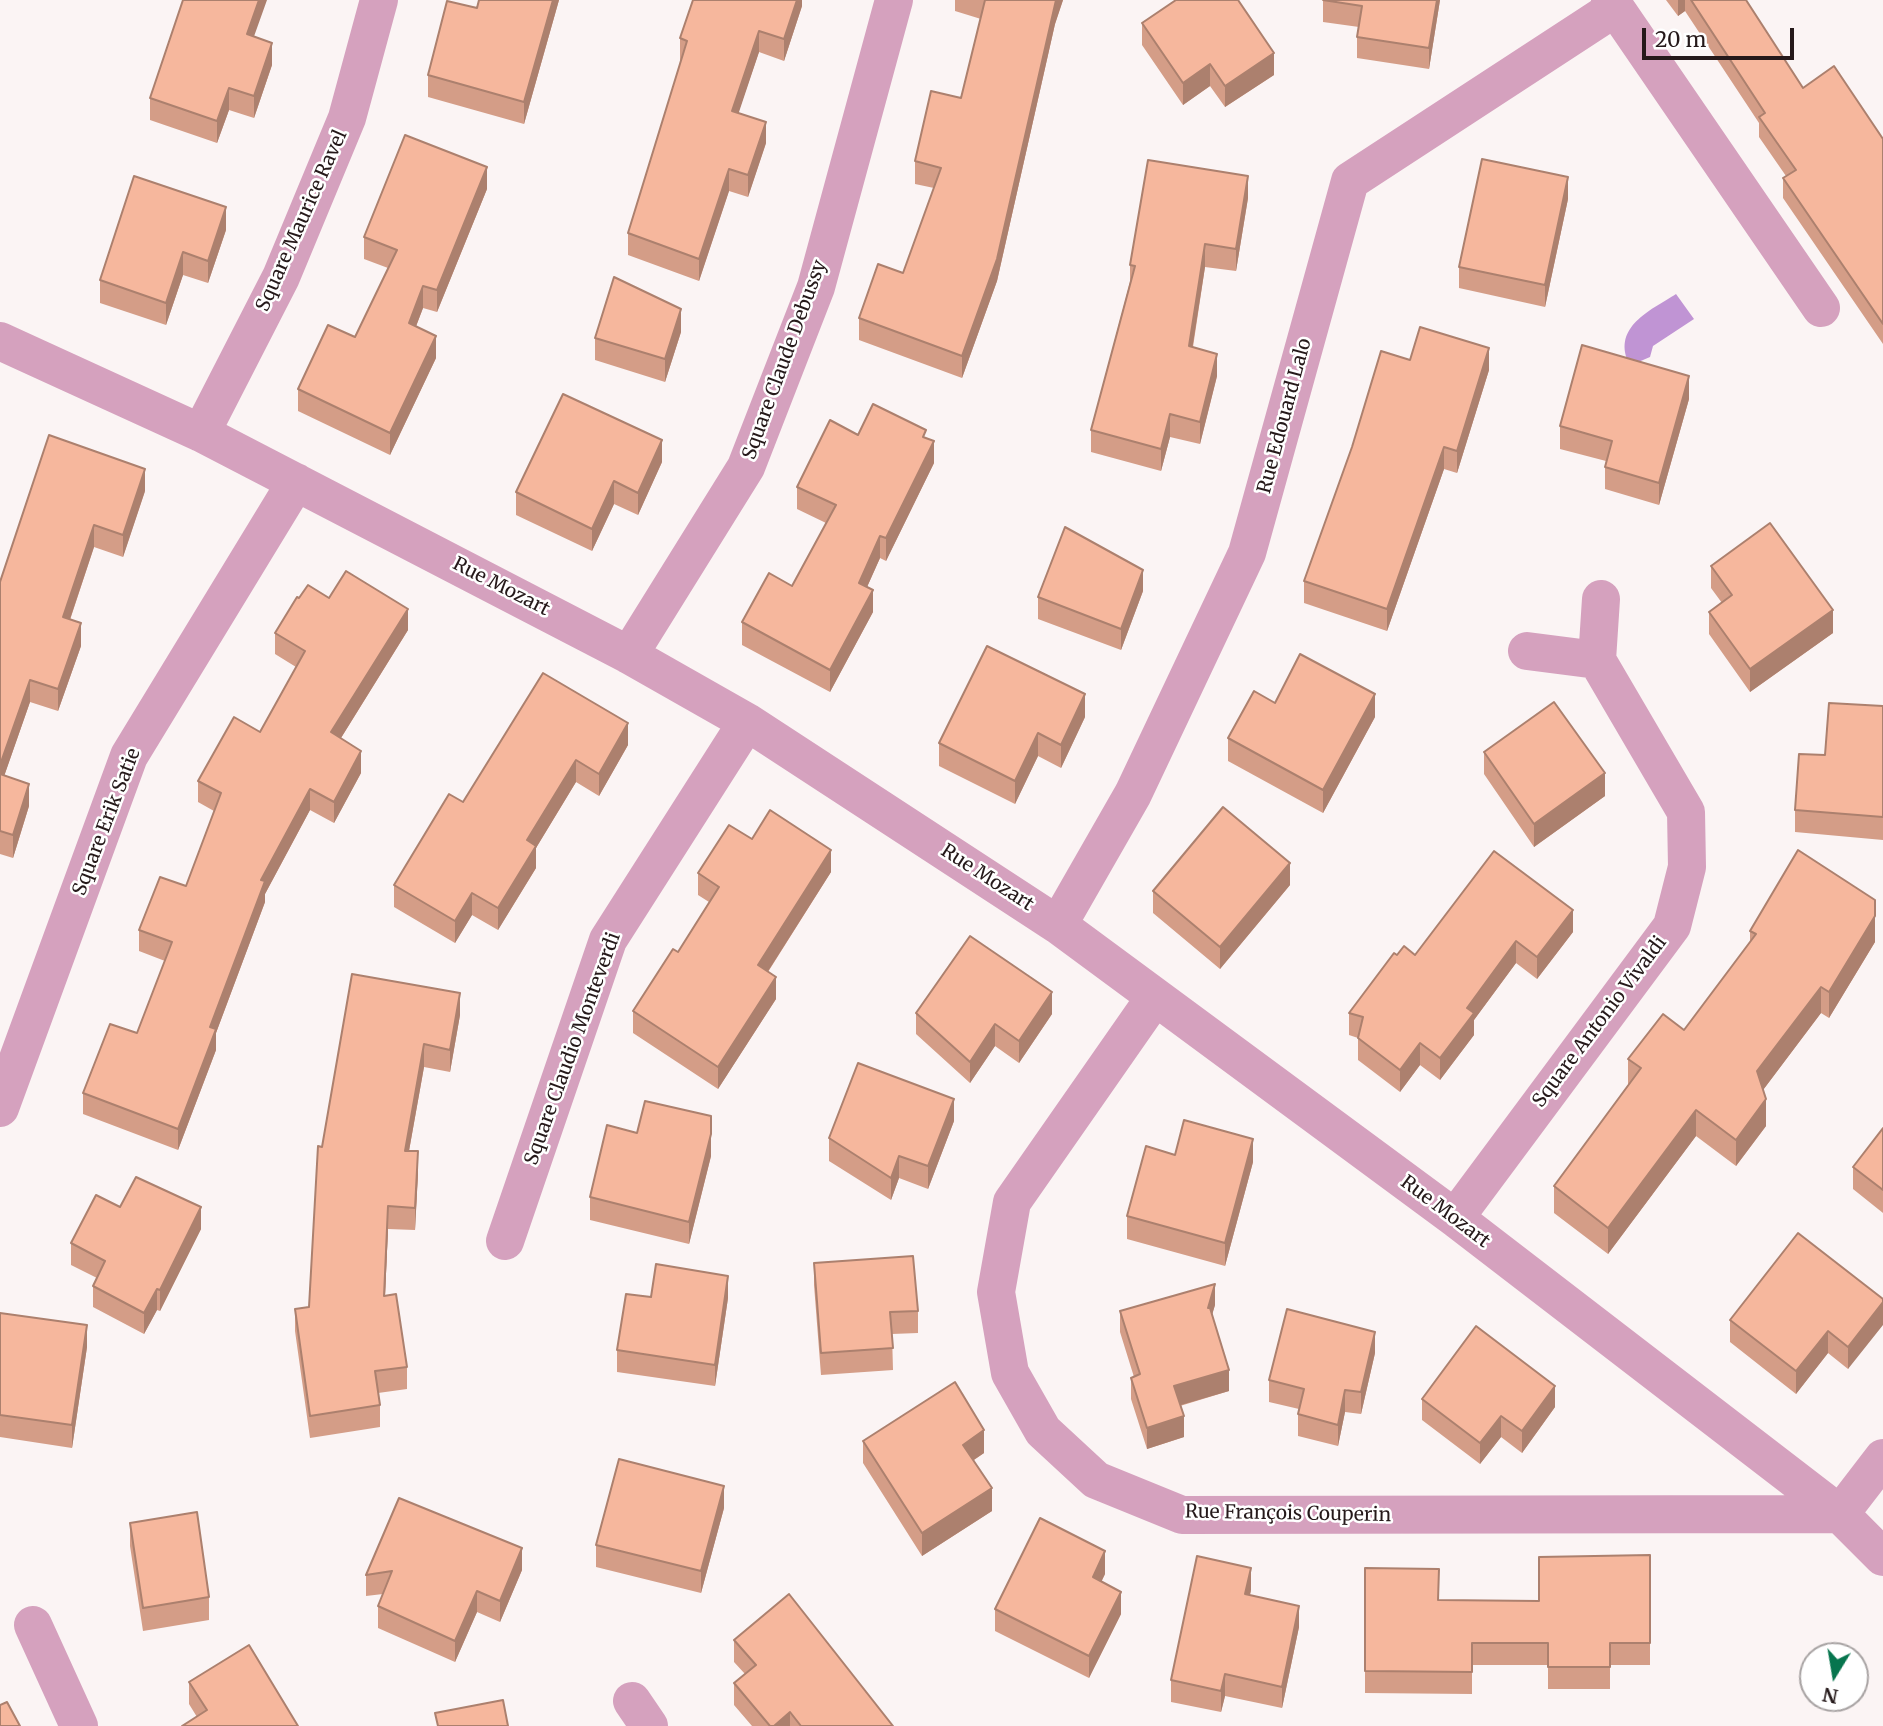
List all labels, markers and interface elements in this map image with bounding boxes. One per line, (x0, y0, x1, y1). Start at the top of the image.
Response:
scale bar (1645, 14, 1797, 58)
text: 20 m (1655, 26, 1706, 53)
street label: Square Maurice Ravel (252, 127, 352, 315)
street label: Square Claude Debussy (738, 257, 832, 463)
street label: Rue Edouard Lalo (1253, 336, 1317, 496)
street label: Rue Mozart (449, 553, 553, 621)
street label: Square Erik Satie (68, 745, 146, 899)
street label: Rue Mozart (936, 840, 1038, 916)
street label: Square Claudio Monteverdi (520, 930, 626, 1168)
street label: Square Antonio Vivaldi (1528, 932, 1672, 1112)
street label: Rue Mozart (1396, 1171, 1494, 1253)
street label: Rue François Couperin (1185, 1501, 1391, 1527)
north arrow (1799, 1642, 1869, 1712)
text: N (1821, 1682, 1840, 1709)

